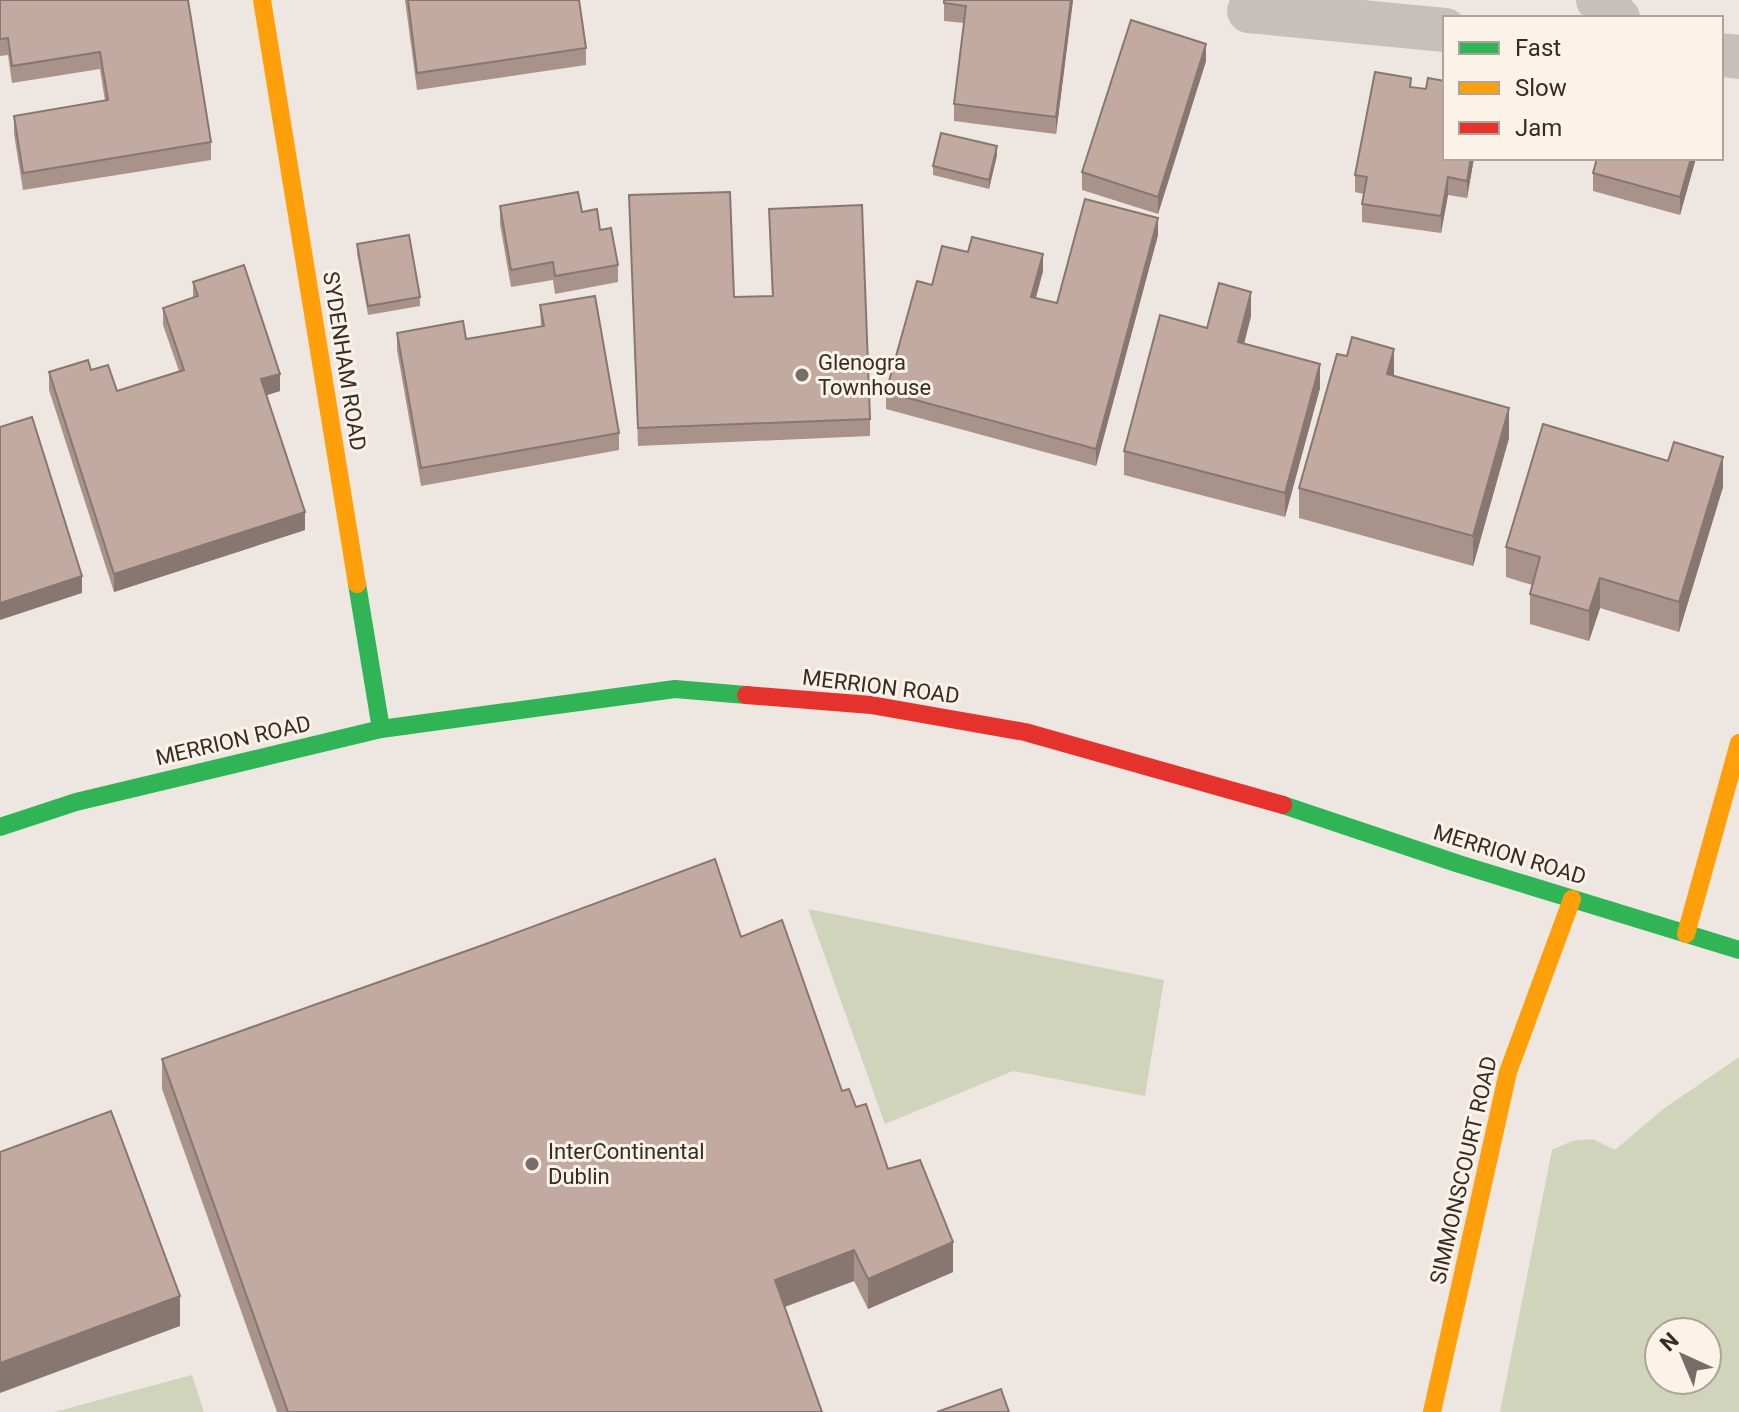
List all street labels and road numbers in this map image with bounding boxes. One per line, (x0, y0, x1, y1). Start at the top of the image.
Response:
street label: SYDENHAM ROAD (318, 270, 371, 452)
street label: MERRION ROAD (801, 664, 961, 709)
street label: MERRION ROAD (153, 710, 313, 770)
street label: MERRION ROAD (1430, 819, 1589, 890)
street label: SIMMONSCOURT ROAD (1425, 1054, 1502, 1287)

